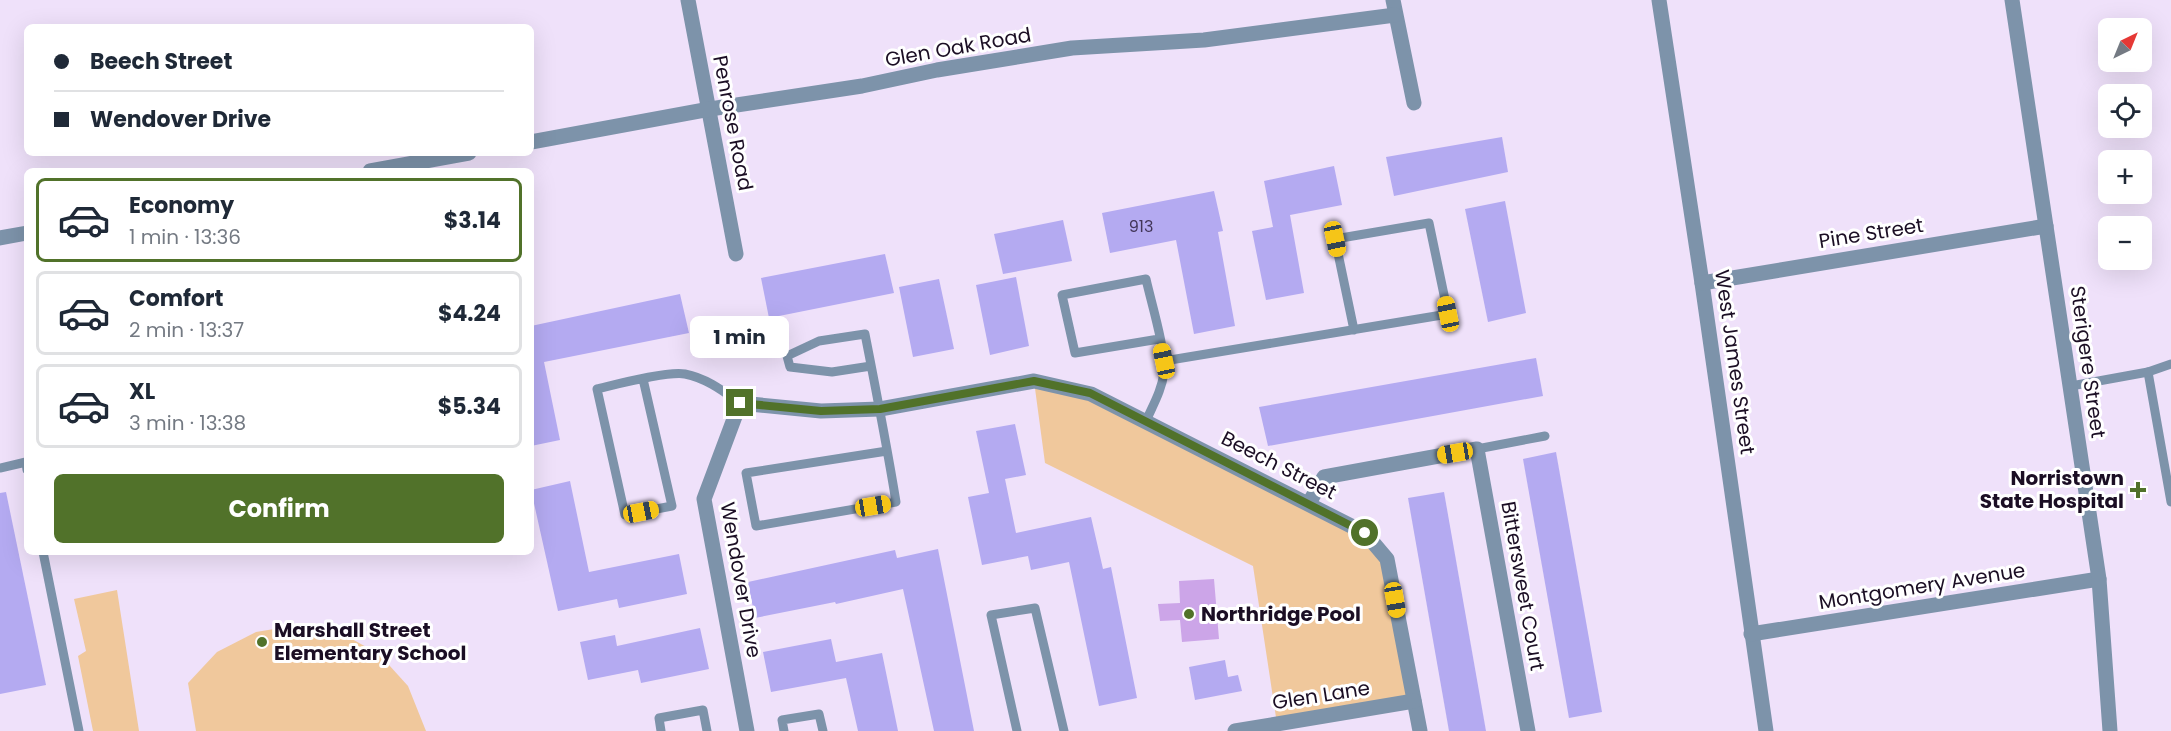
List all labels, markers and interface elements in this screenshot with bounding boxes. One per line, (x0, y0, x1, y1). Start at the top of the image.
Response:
north arrow (2098, 18, 2152, 72)
map controls (2098, 18, 2152, 270)
street label: Glen Oak Road (883, 20, 1033, 74)
text: Beech Street (90, 46, 232, 77)
street label: Penrose Road (706, 53, 760, 193)
button: locate (2098, 84, 2152, 138)
text: Wendover Drive (90, 104, 271, 135)
button: + (2098, 150, 2152, 204)
text: Economy (129, 190, 234, 221)
icon: car (57, 193, 111, 247)
text: $3.14 (444, 205, 501, 236)
street label: Pine Street (1817, 211, 1925, 255)
house number: 913 (1129, 215, 1153, 238)
button: − (2098, 216, 2152, 270)
car (1322, 220, 1348, 258)
text: 1 min · 13:36 (129, 223, 241, 251)
street label: West James Street (1708, 268, 1762, 456)
text: Comfort (129, 283, 223, 314)
street label: Sterigere Street (2063, 284, 2113, 440)
icon: car (57, 286, 111, 340)
car (1435, 295, 1461, 333)
text: $4.24 (438, 298, 501, 329)
text: 2 min · 13:37 (129, 316, 244, 344)
callout: 1 min (690, 316, 789, 358)
text: 1 min (713, 323, 766, 351)
car (1151, 342, 1177, 380)
text: XL (129, 376, 155, 407)
icon: car (57, 379, 111, 433)
route end (726, 389, 753, 416)
text: $5.34 (438, 391, 501, 422)
text: 3 min · 13:38 (129, 409, 246, 437)
street label: Beech Street (1217, 424, 1341, 506)
car (1436, 441, 1474, 465)
place label: Norristown State Hospital (1980, 464, 2124, 515)
button: Confirm (54, 474, 504, 543)
marker: Norristown State Hospital (2129, 481, 2147, 499)
car (854, 494, 892, 518)
street label: Bittersweet Court (1494, 499, 1552, 673)
car (622, 500, 660, 524)
street label: Wendover Drive (714, 500, 768, 660)
route start (1351, 519, 1378, 546)
street label: Montgomery Avenue (1817, 556, 2027, 616)
car (1383, 581, 1407, 619)
place label: Northridge Pool (1201, 600, 1361, 628)
marker: Northridge Pool (1182, 607, 1196, 621)
place label: Marshall Street Elementary School (274, 616, 466, 667)
marker: Marshall Street Elementary School (255, 635, 269, 649)
street label: Glen Lane (1270, 673, 1372, 717)

